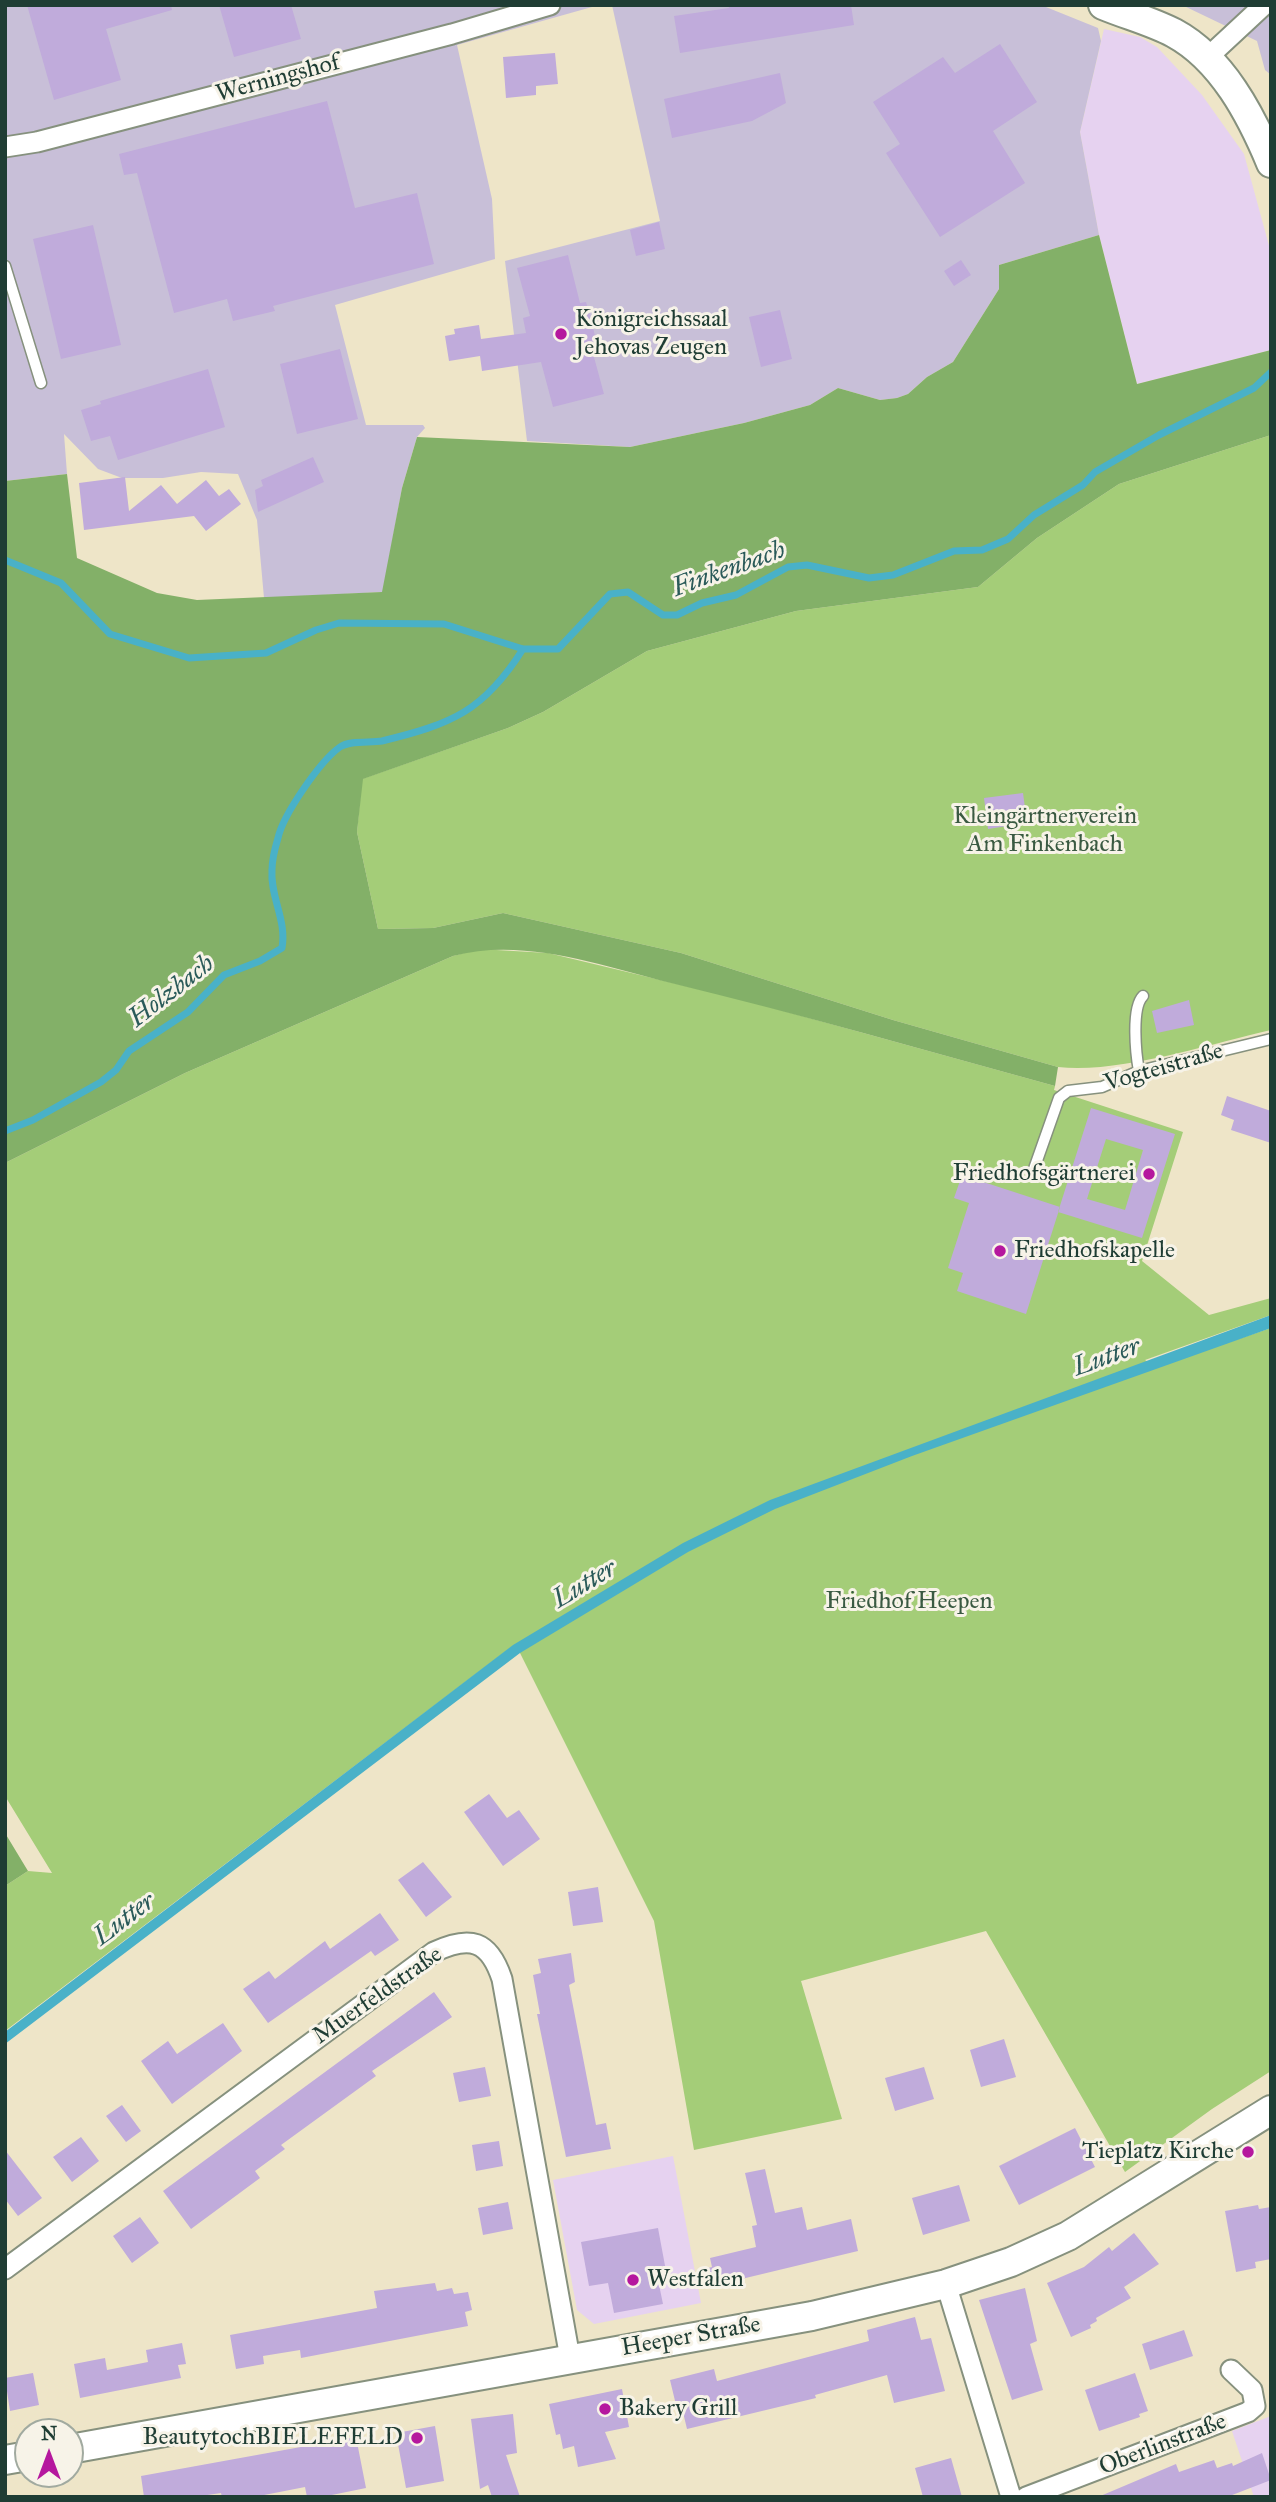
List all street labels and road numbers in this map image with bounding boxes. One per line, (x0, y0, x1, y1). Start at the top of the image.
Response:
street label: Werningshof (213, 49, 343, 109)
street label: Vogteistraße (1101, 1037, 1227, 1099)
street label: Muerfeldstraße (308, 1941, 448, 2051)
street label: Heeper Straße (619, 2311, 763, 2363)
street label: Oberlinstraße (1095, 2408, 1231, 2482)

